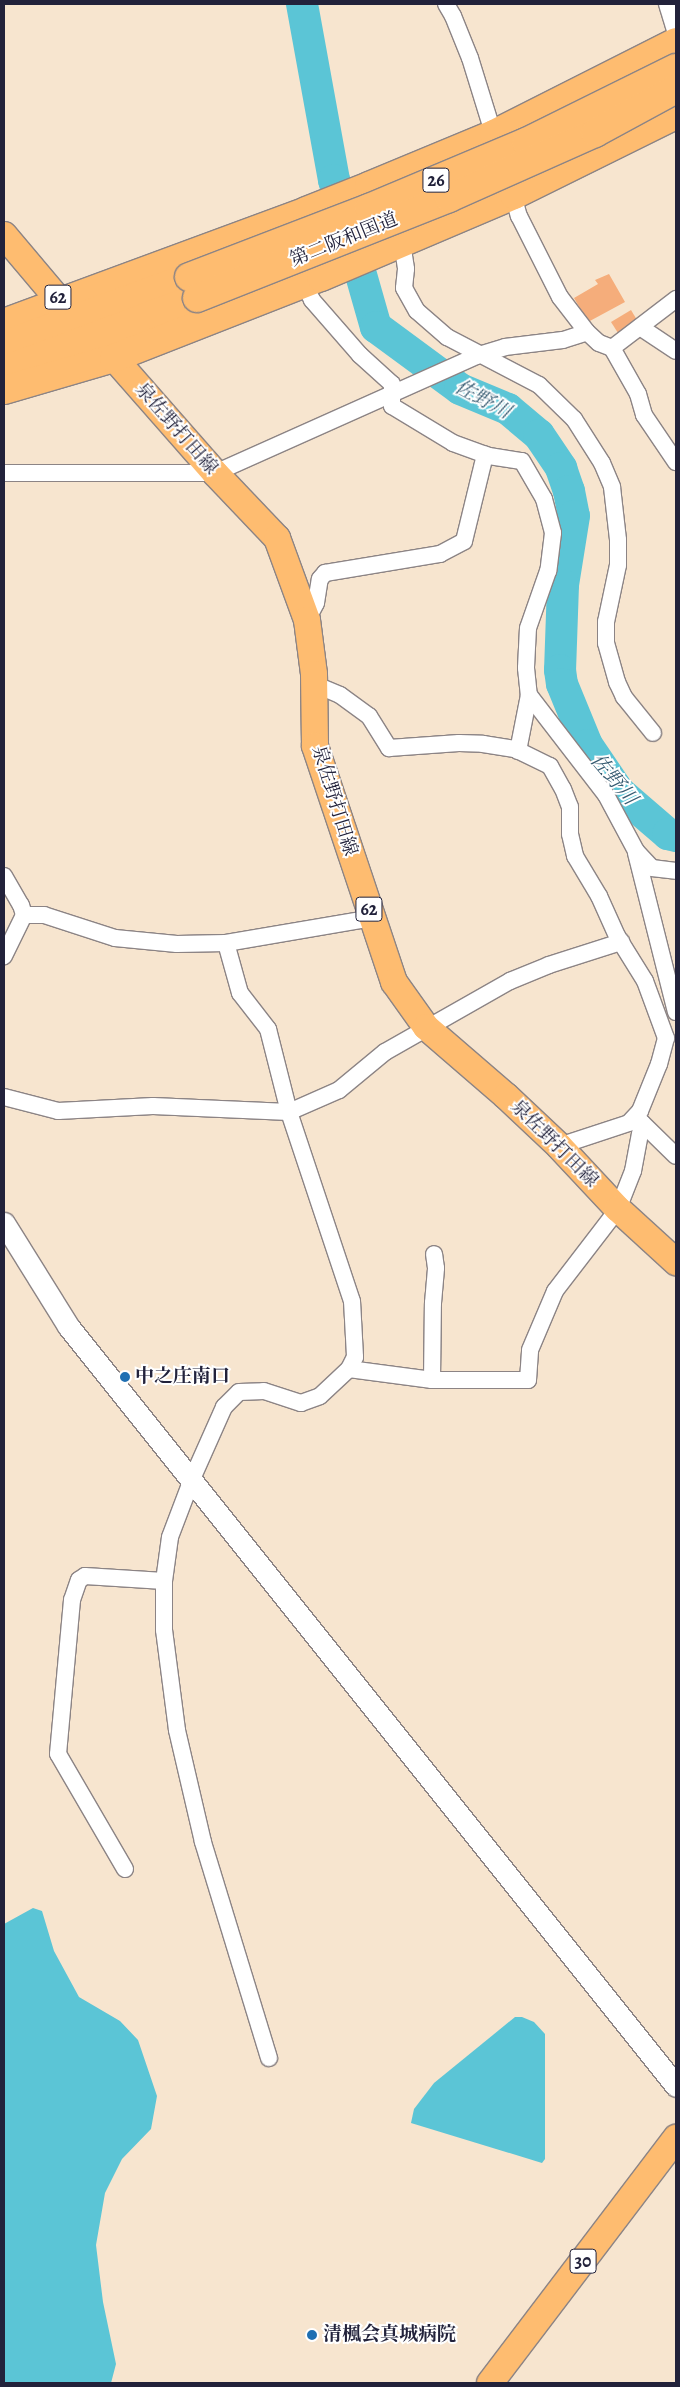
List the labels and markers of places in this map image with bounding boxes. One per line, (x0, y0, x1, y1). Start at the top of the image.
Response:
place label: 中之庄南口 (135, 1366, 230, 1388)
marker: 中之庄南口 (119, 1371, 131, 1383)
place label: 清楓会真城病院 (323, 2324, 456, 2346)
marker: 清楓会真城病院 (305, 2328, 319, 2342)

